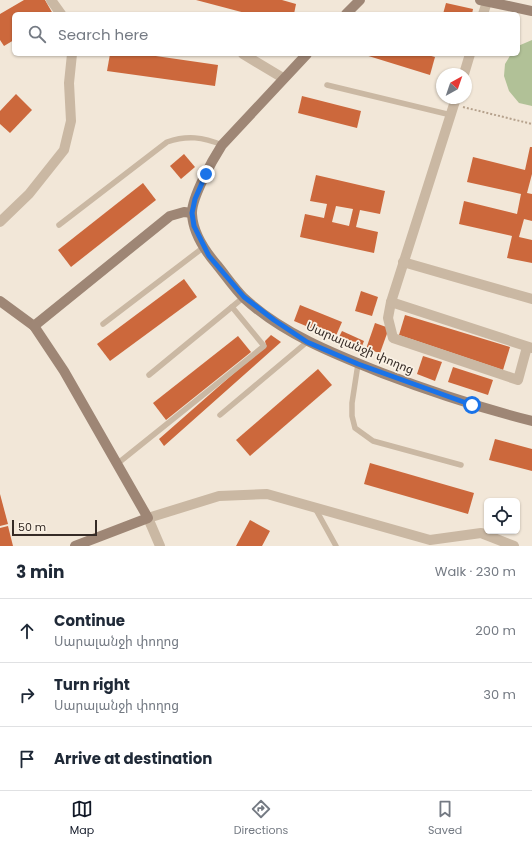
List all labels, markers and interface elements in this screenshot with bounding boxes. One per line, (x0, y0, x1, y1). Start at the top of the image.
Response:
search box (12, 12, 520, 56)
icon: search (26, 23, 48, 45)
text: Search here (58, 24, 148, 45)
north arrow (436, 68, 472, 104)
route end (197, 165, 215, 183)
street label: Սարալանջի փողոց (304, 317, 417, 378)
route start (463, 396, 481, 414)
map controls (484, 498, 520, 534)
button: locate (484, 498, 520, 534)
scale bar (12, 518, 97, 537)
text: 50 m (18, 519, 46, 535)
text: 3 min (16, 560, 64, 584)
text: Walk · 230 m (435, 562, 516, 581)
text: Continue (54, 610, 125, 631)
icon: ahead (16, 620, 38, 642)
text: 200 m (475, 621, 516, 640)
text: Սարալանջի փողոց (54, 632, 179, 651)
text: Turn right (54, 674, 130, 695)
icon: right (16, 684, 38, 706)
text: 30 m (483, 685, 516, 704)
text: Սարալանջի փողոց (54, 696, 179, 715)
icon: arrive (16, 748, 38, 770)
text: Arrive at destination (54, 748, 212, 769)
tab: Map (70, 798, 94, 839)
tab: Directions (234, 798, 288, 839)
tab: Saved (428, 798, 462, 839)

